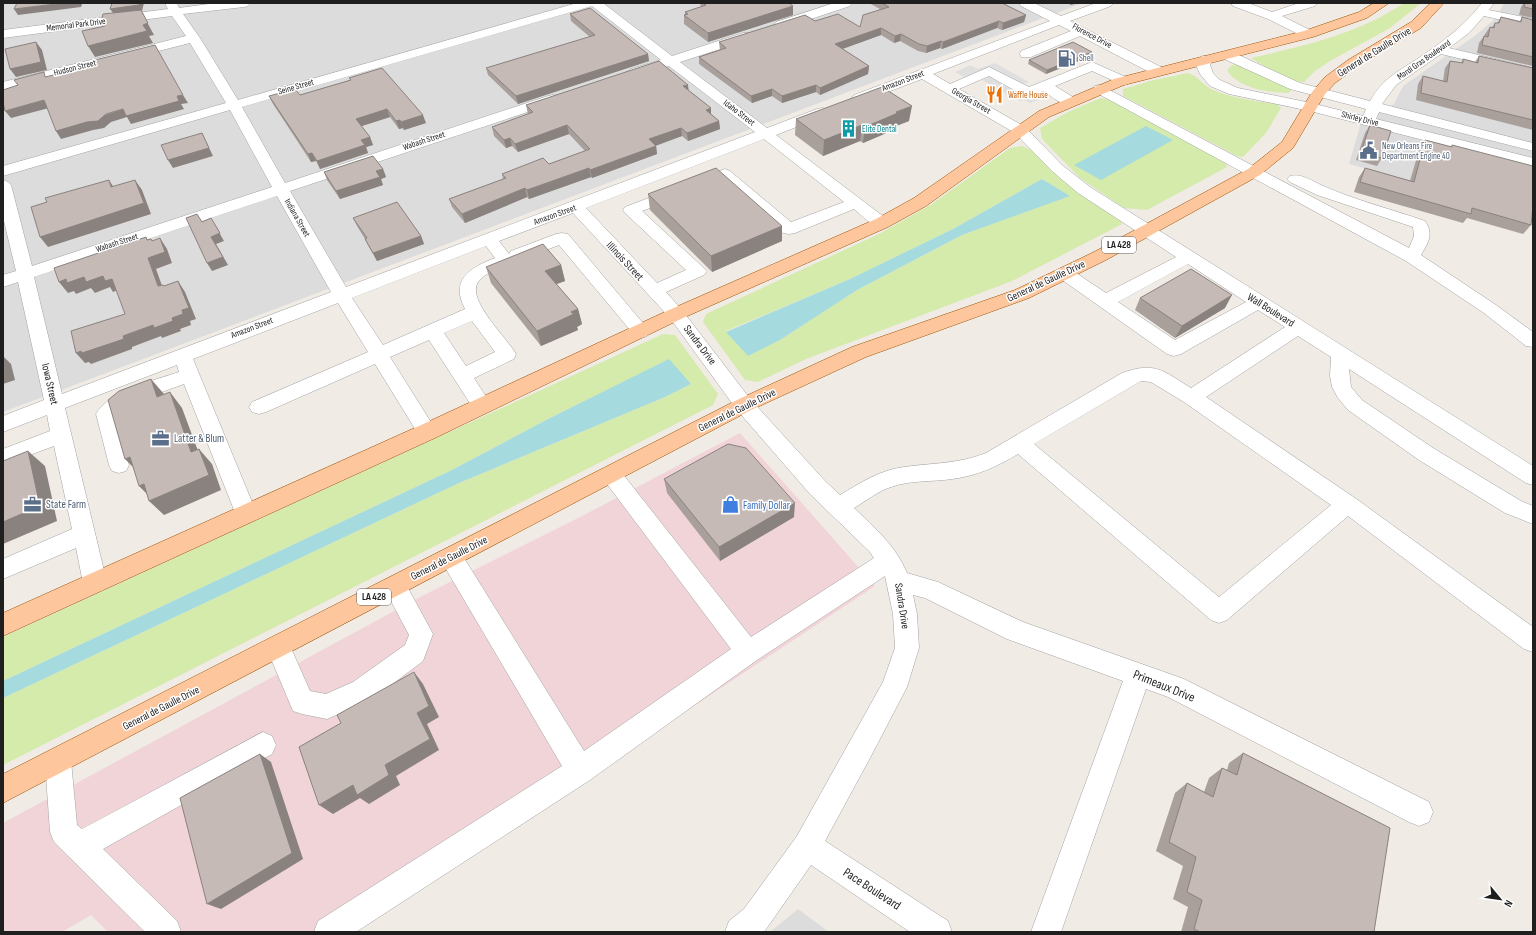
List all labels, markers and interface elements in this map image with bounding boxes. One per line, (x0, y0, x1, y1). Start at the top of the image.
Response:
street label: Memorial Park Drive (46, 16, 107, 34)
street label: Florence Drive (1070, 21, 1114, 51)
street label: General de Gaulle Drive (1335, 24, 1413, 80)
street label: Mardi Gras Boulevard (1395, 37, 1453, 83)
fuel station icon: Shell (1056, 48, 1076, 68)
place label: Shell (1079, 53, 1094, 64)
street label: Hudson Street (53, 57, 98, 79)
street label: Amazon Street (879, 68, 926, 94)
street label: Seine Street (277, 77, 316, 97)
street label: Georgia Street (949, 85, 993, 117)
restaurant icon: Waffle House (985, 85, 1005, 105)
place label: Waffle House (1008, 90, 1048, 101)
street label: Idaho Street (721, 97, 757, 129)
street label: Shirley Drive (1340, 109, 1380, 129)
building icon: Elite Dental (839, 119, 859, 139)
place label: Elite Dental (862, 124, 897, 135)
street label: Wabash Street (401, 129, 447, 153)
public building icon: New Orleans Fire Department Engine 40 (1359, 141, 1379, 161)
place label: New Orleans Fire Department Engine 40 (1382, 141, 1450, 162)
street label: Indiana Street (282, 197, 312, 239)
street label: Amazon Street (531, 202, 578, 228)
street label: Wabash Street (94, 231, 140, 255)
road number: LA 428 (1102, 237, 1136, 253)
street label: Illinois Street (604, 239, 647, 284)
street label: General de Gaulle Drive (1005, 257, 1087, 305)
street label: Wall Boulevard (1245, 290, 1297, 330)
street label: Amazon Street (228, 315, 275, 341)
street label: Sandra Drive (681, 323, 719, 367)
street label: Iowa Street (39, 362, 61, 407)
street label: General de Gaulle Drive (696, 386, 778, 434)
office icon: Latter & Blum (151, 428, 171, 448)
place label: Latter & Blum (174, 432, 224, 445)
office icon: State Farm (23, 494, 43, 514)
shop icon: Family Dollar (720, 495, 740, 515)
place label: State Farm (46, 498, 86, 511)
place label: Family Dollar (743, 499, 790, 512)
street label: General de Gaulle Drive (408, 533, 490, 583)
street label: Sandra Drive (892, 582, 912, 630)
road number: LA 428 (357, 589, 391, 605)
street label: Primeaux Drive (1131, 666, 1197, 706)
street label: General de Gaulle Drive (120, 683, 202, 733)
street label: Pace Boulevard (840, 864, 904, 914)
north arrow (1480, 879, 1520, 919)
text: N (1501, 898, 1515, 909)

